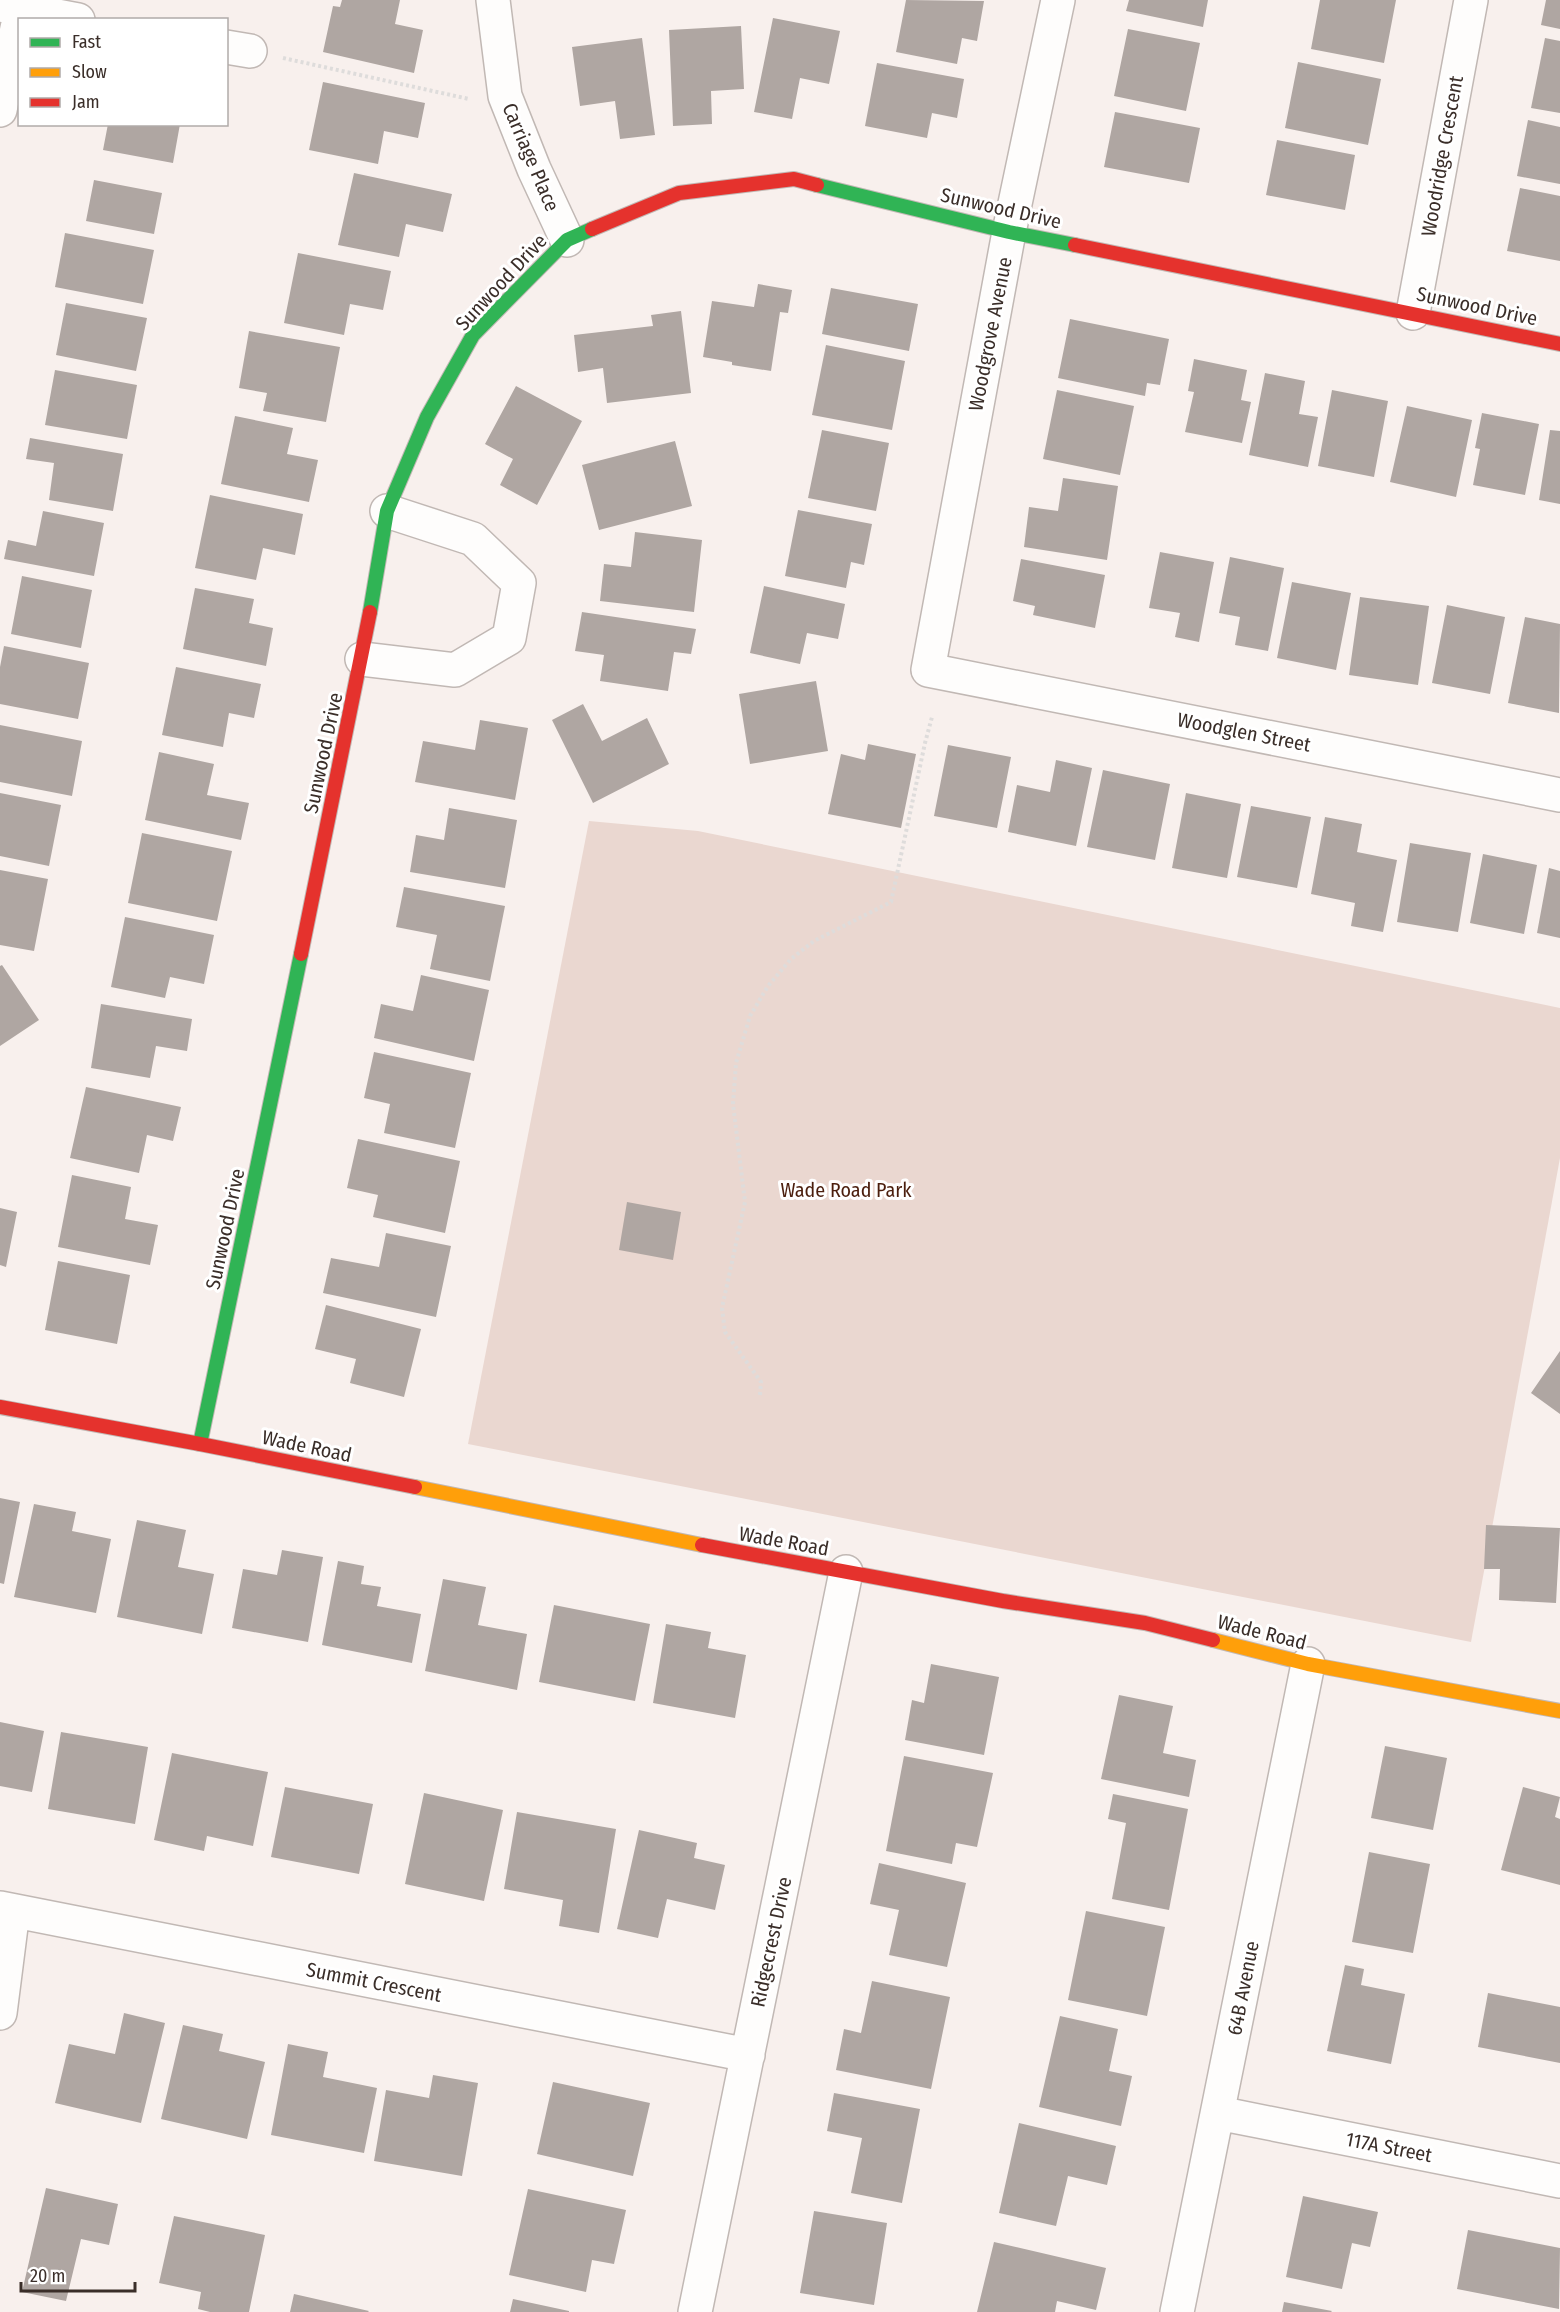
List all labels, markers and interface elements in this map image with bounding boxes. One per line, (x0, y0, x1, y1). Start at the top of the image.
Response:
legend (18, 18, 228, 126)
text: Fast (72, 31, 101, 53)
text: Slow (72, 61, 107, 83)
street label: Woodridge Crescent (1416, 73, 1468, 238)
text: Jam (72, 91, 100, 113)
street label: Carriage Place (497, 99, 565, 215)
street label: Sunwood Drive (938, 182, 1064, 234)
street label: Sunwood Drive (450, 229, 552, 335)
street label: Woodgrove Avenue (963, 255, 1017, 413)
street label: Sunwood Drive (1414, 281, 1540, 331)
street label: Sunwood Drive (298, 690, 348, 816)
street label: Woodglen Street (1175, 707, 1313, 757)
street label: Sunwood Drive (200, 1166, 250, 1292)
park label: Wade Road Park (780, 1178, 912, 1202)
street label: Wade Road (260, 1425, 354, 1467)
street label: Wade Road (737, 1521, 831, 1561)
street label: Wade Road (1215, 1609, 1309, 1655)
street label: Ridgecrest Drive (745, 1875, 797, 2009)
street label: 64B Avenue (1222, 1939, 1264, 2037)
street label: Summit Crescent (304, 1957, 444, 2007)
street label: 117A Street (1344, 2127, 1435, 2167)
scale bar (21, 2255, 135, 2293)
text: 20 m (30, 2265, 65, 2287)

